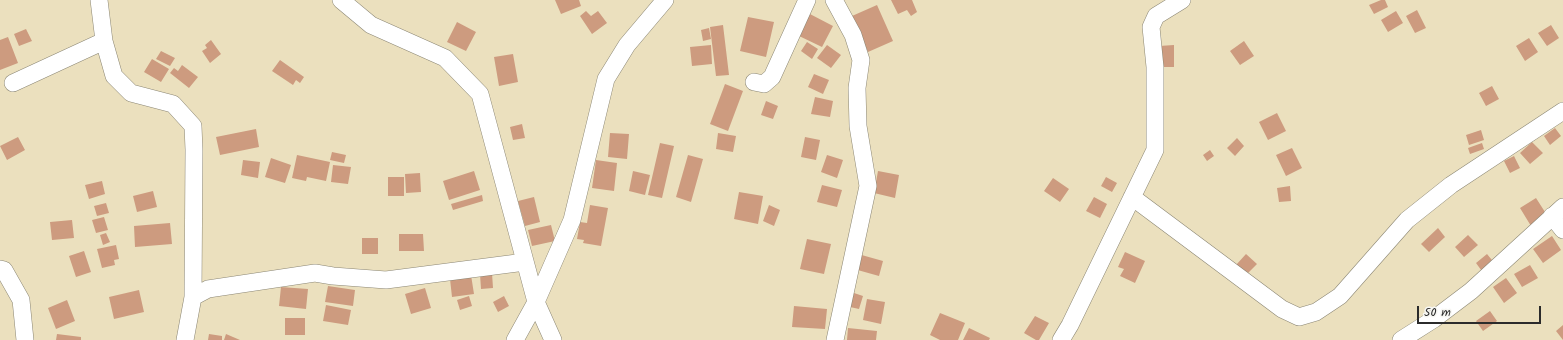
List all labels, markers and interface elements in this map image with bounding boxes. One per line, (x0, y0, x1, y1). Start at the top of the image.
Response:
scale bar (1419, 298, 1543, 324)
text: 50 m (1424, 303, 1451, 322)

